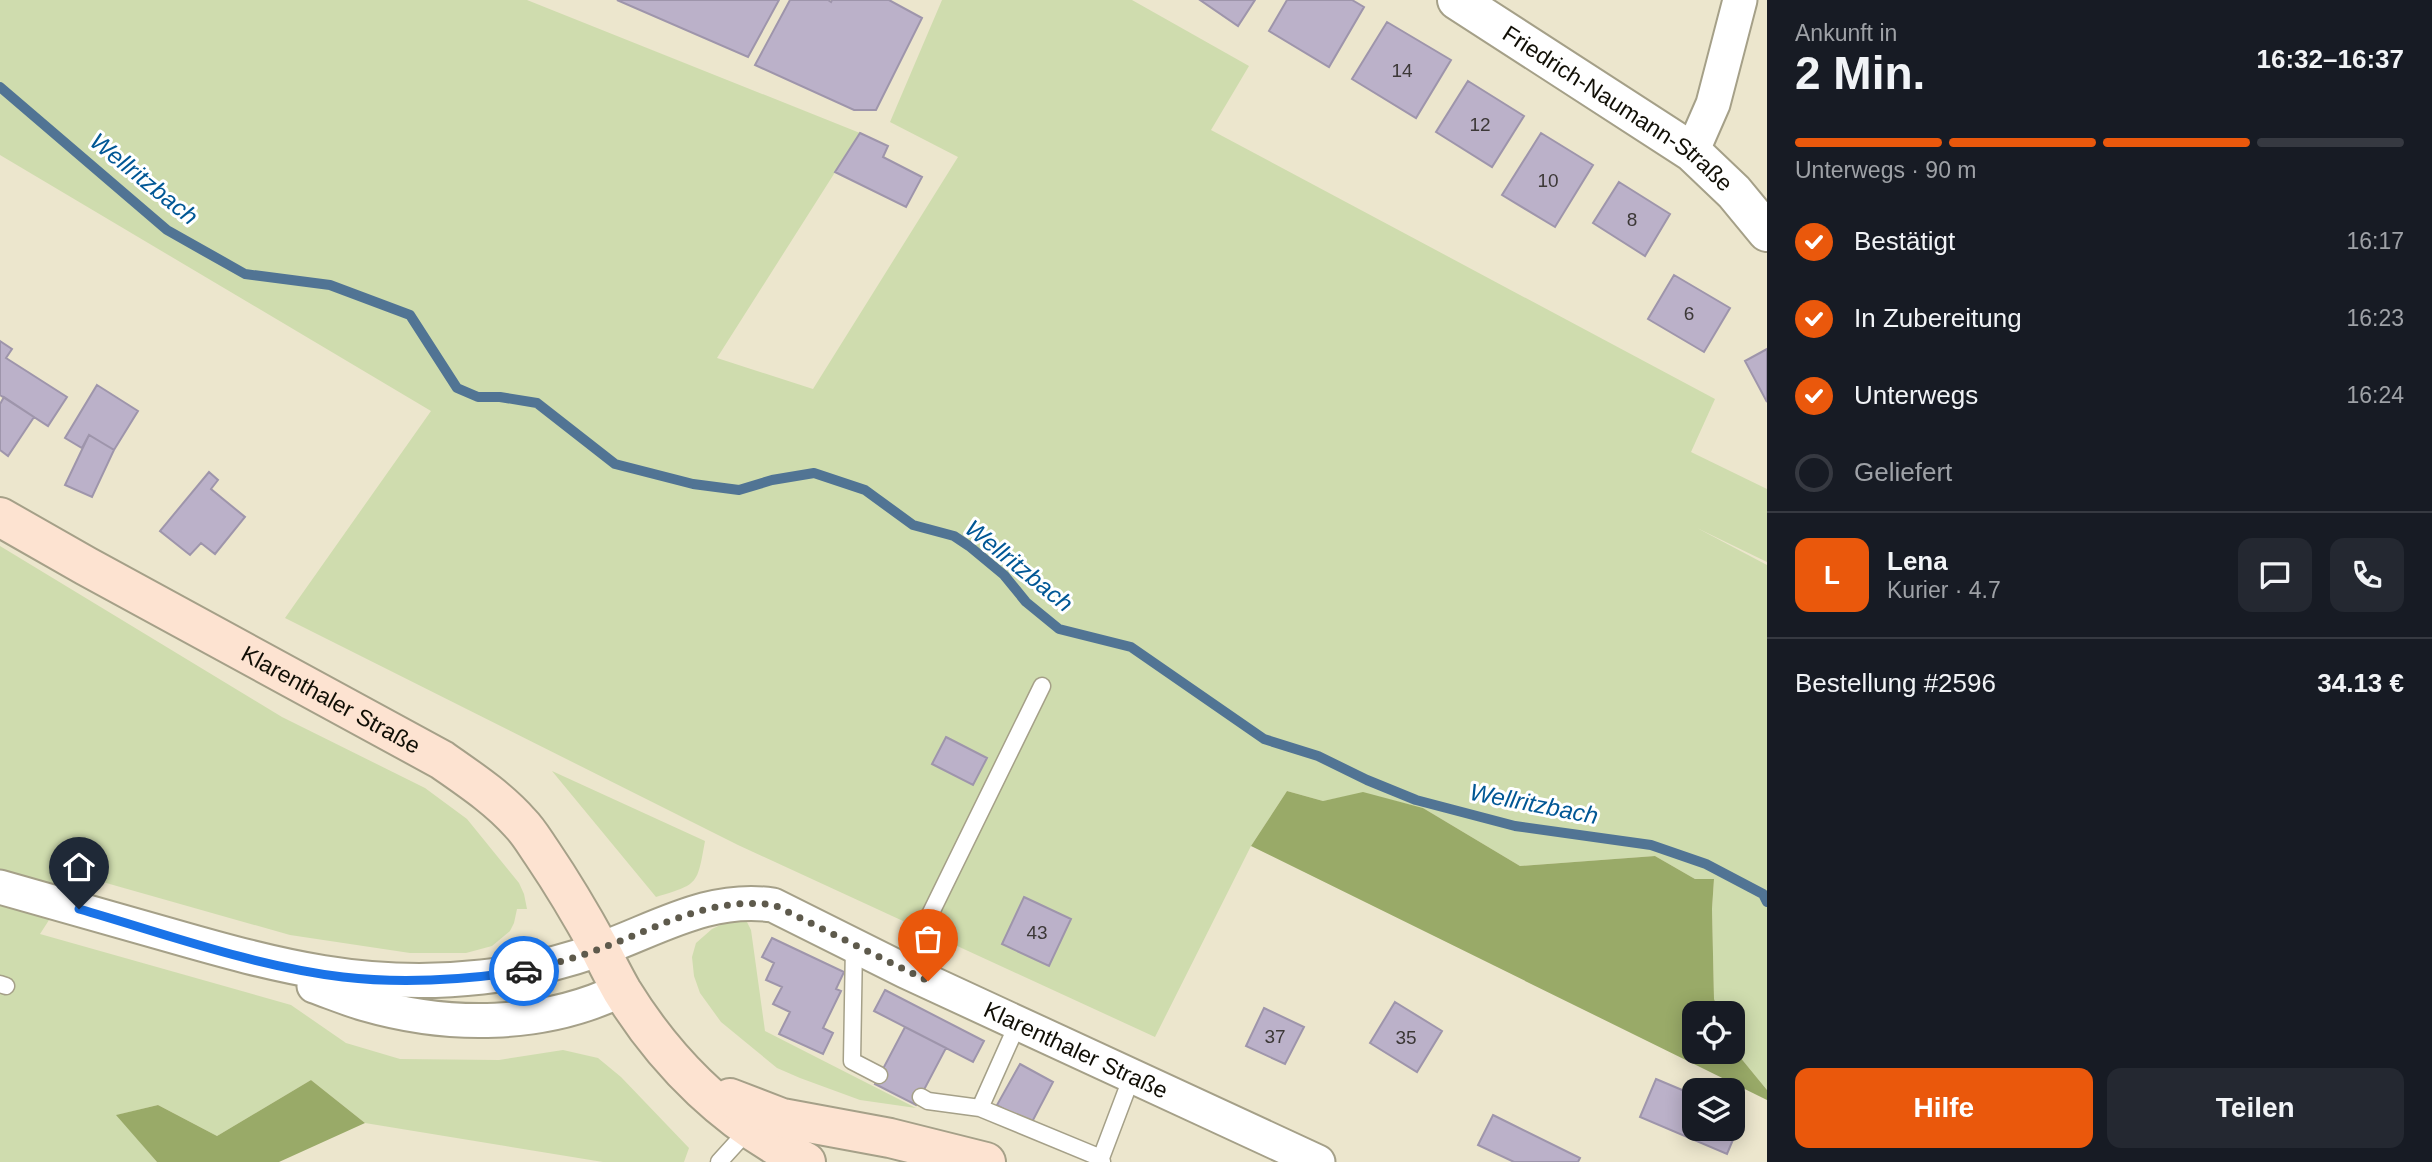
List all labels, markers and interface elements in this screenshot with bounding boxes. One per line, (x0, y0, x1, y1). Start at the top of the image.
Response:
street label: Friedrich-Naumann-Straße (1498, 20, 1738, 197)
text: Ankunft in (1795, 20, 1897, 46)
text: 16:32–16:37 (2257, 44, 2404, 74)
text: 2 Min. (1795, 47, 1925, 99)
house number: 14 (1391, 60, 1413, 81)
house number: 12 (1469, 114, 1491, 135)
water label: Wellritzbach (85, 127, 203, 230)
text: Unterwegs · 90 m (1795, 157, 1977, 183)
house number: 10 (1537, 170, 1559, 191)
house number: 8 (1627, 209, 1637, 230)
icon: check (1795, 223, 1833, 261)
text: Bestätigt (1854, 226, 1955, 256)
text: 16:17 (2346, 228, 2404, 254)
icon: check (1795, 300, 1833, 338)
house number: 6 (1684, 303, 1694, 324)
text: In Zubereitung (1854, 303, 2022, 333)
text: 16:23 (2346, 305, 2404, 331)
icon: check (1795, 377, 1833, 415)
text: Unterwegs (1854, 380, 1978, 410)
text: 16:24 (2346, 382, 2404, 408)
text: Geliefert (1854, 457, 1952, 487)
water label: Wellritzbach (960, 514, 1078, 617)
button: chat (2238, 538, 2312, 612)
button: phone (2330, 538, 2404, 612)
text: Lena (1887, 546, 1948, 576)
text: L (1824, 560, 1840, 590)
text: Kurier · 4.7 (1887, 577, 2001, 603)
street label: Klarenthaler Straße (237, 640, 425, 759)
text: Bestellung #2596 (1795, 668, 1996, 698)
text: 34.13 € (2317, 668, 2404, 698)
water label: Wellritzbach (1468, 778, 1601, 829)
pin (49, 837, 109, 909)
icon: home (60, 848, 98, 886)
pin (898, 909, 958, 981)
icon: bag (909, 920, 947, 958)
house number: 43 (1026, 922, 1048, 943)
courier (489, 936, 559, 1006)
icon: car (505, 952, 543, 990)
street label: Klarenthaler Straße (980, 996, 1172, 1104)
map controls (1682, 1001, 1745, 1141)
button: locate (1682, 1001, 1745, 1064)
house number: 37 (1264, 1026, 1286, 1047)
house number: 35 (1395, 1027, 1417, 1048)
button: Hilfe (1795, 1068, 2093, 1148)
button: Teilen (2107, 1068, 2404, 1148)
button: layers (1682, 1078, 1745, 1141)

